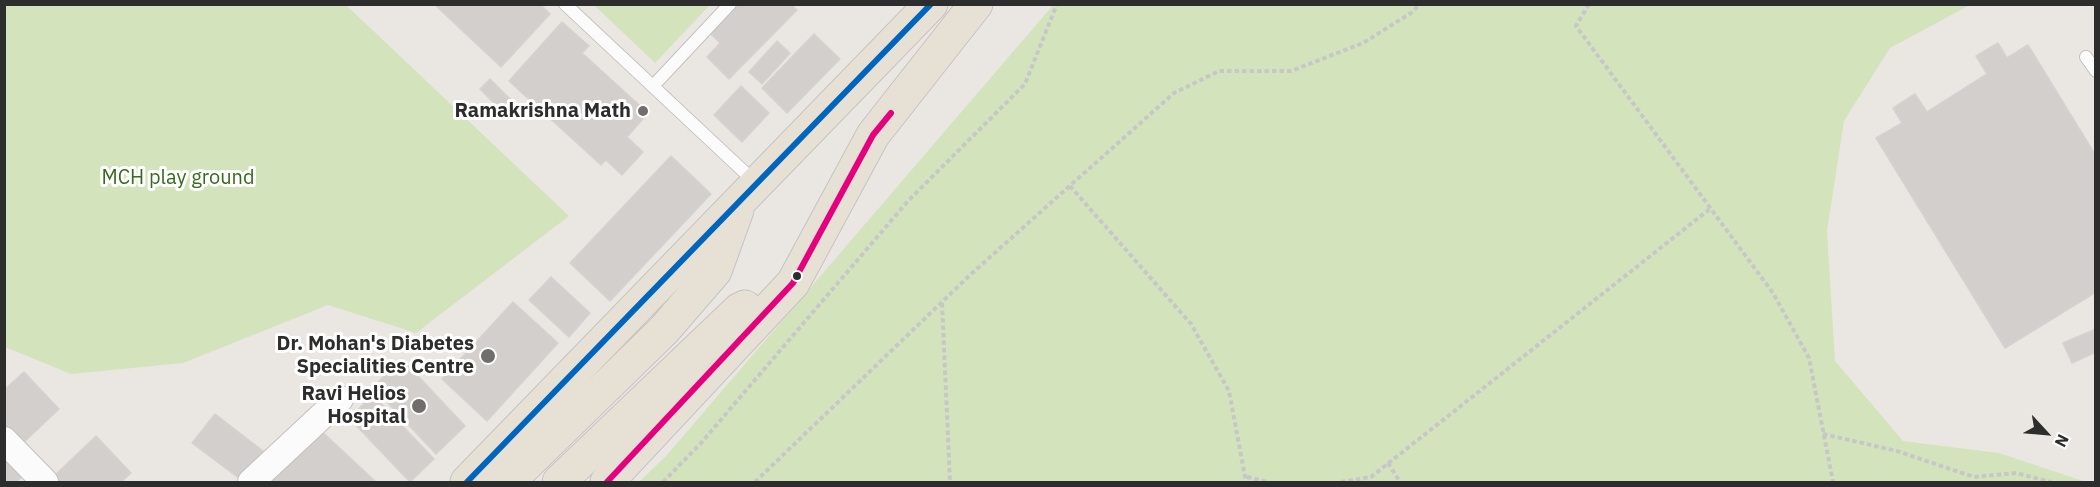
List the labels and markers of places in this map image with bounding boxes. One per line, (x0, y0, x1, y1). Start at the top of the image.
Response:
place label: Ramakrishna Math (455, 99, 631, 123)
marker: Ramakrishna Math (636, 104, 650, 118)
unlabelled marker (791, 270, 803, 282)
place label: Dr. Mohan's Diabetes Specialities Centre (277, 332, 474, 379)
marker: Dr. Mohan's Diabetes Specialities Centre (479, 347, 497, 365)
place label: Ravi Helios Hospital (301, 382, 406, 429)
marker: Ravi Helios Hospital (410, 397, 428, 415)

